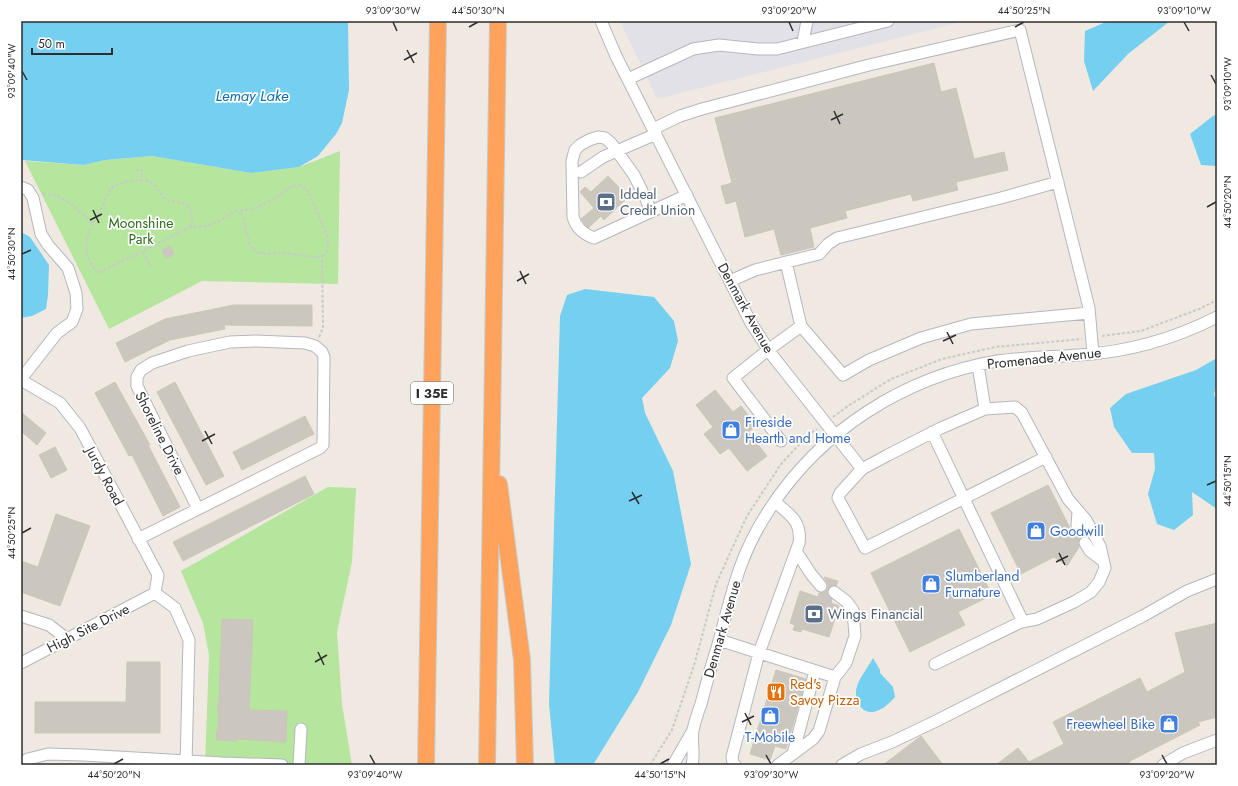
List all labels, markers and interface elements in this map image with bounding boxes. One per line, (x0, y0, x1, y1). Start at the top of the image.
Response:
text: 93°09'30"W (366, 3, 420, 18)
text: 44°50'30"N (452, 3, 504, 18)
text: 93°09'20"W (762, 3, 817, 18)
text: 44°50'25"N (998, 3, 1050, 18)
text: 93°09'10"W (1157, 3, 1211, 18)
scale bar (32, 30, 112, 56)
text: 50 m (38, 35, 65, 53)
text: 93°09'40"W (4, 43, 19, 99)
text: 93°09'10"W (1220, 57, 1235, 111)
water label: Lemay Lake (215, 85, 289, 107)
text: 44°50'20"N (1220, 175, 1235, 229)
place label: Iddeal Credit Union (620, 184, 695, 220)
bank icon: Iddeal Credit Union (595, 191, 617, 213)
park label: Moonshine Park (108, 213, 174, 249)
text: 44°50'30"N (4, 228, 19, 280)
street label: Denmark Avenue (713, 259, 779, 357)
street label: Promenade Avenue (986, 342, 1102, 374)
road number: I 35E (411, 382, 453, 404)
street label: Shoreline Drive (130, 388, 190, 478)
place label: Fireside Hearth and Home (745, 412, 851, 448)
shop icon: Fireside Hearth and Home (720, 419, 742, 441)
street label: Jurdy Road (80, 441, 129, 509)
text: 44°50'15"N (1220, 455, 1235, 507)
text: 44°50'25"N (4, 507, 19, 559)
shop icon: Goodwill (1025, 520, 1047, 542)
place label: Goodwill (1050, 521, 1104, 541)
place label: Slumberland Furnature (945, 566, 1019, 602)
shop icon: Slumberland Furnature (920, 573, 942, 595)
street label: Denmark Avenue (699, 578, 745, 680)
street label: High Site Drive (43, 599, 133, 657)
bank icon: Wings Financial (803, 603, 825, 625)
place label: Wings Financial (828, 604, 923, 624)
place label: Red's Savoy Pizza (790, 674, 859, 710)
restaurant icon: Red's Savoy Pizza (765, 681, 787, 703)
shop icon: T-Mobile (759, 705, 781, 727)
shop icon: Freewheel Bike (1158, 713, 1180, 735)
place label: Freewheel Bike (1066, 714, 1155, 734)
place label: T-Mobile (745, 727, 795, 747)
text: 44°50'20"N (87, 767, 141, 782)
text: 93°09'40"W (348, 767, 403, 782)
text: 44°50'15"N (634, 767, 686, 782)
text: 93°09'30"W (744, 767, 798, 782)
text: 93°09'20"W (1140, 767, 1195, 782)

